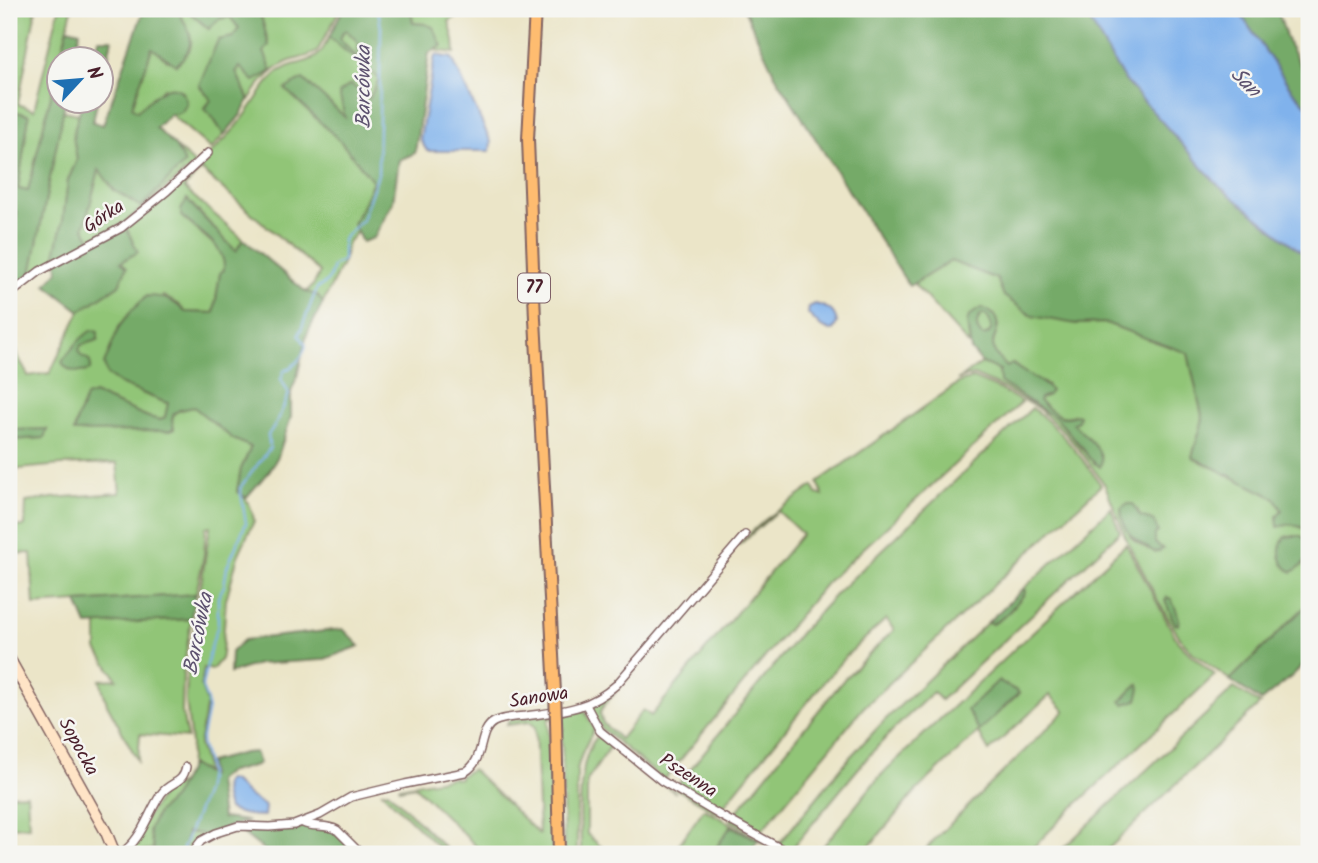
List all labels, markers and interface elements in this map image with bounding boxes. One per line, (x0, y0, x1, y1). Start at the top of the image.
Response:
water label: Barcówka (348, 44, 381, 128)
north arrow (46, 46, 116, 116)
water label: San (1222, 60, 1269, 107)
text: N (77, 61, 110, 85)
street label: Górka (77, 192, 131, 242)
road number: 77 (518, 274, 550, 302)
water label: Barcówka (175, 589, 223, 678)
street label: Sanowa (507, 679, 571, 717)
street label: Sopocka (50, 712, 106, 782)
street label: Pszenna (653, 746, 723, 806)

